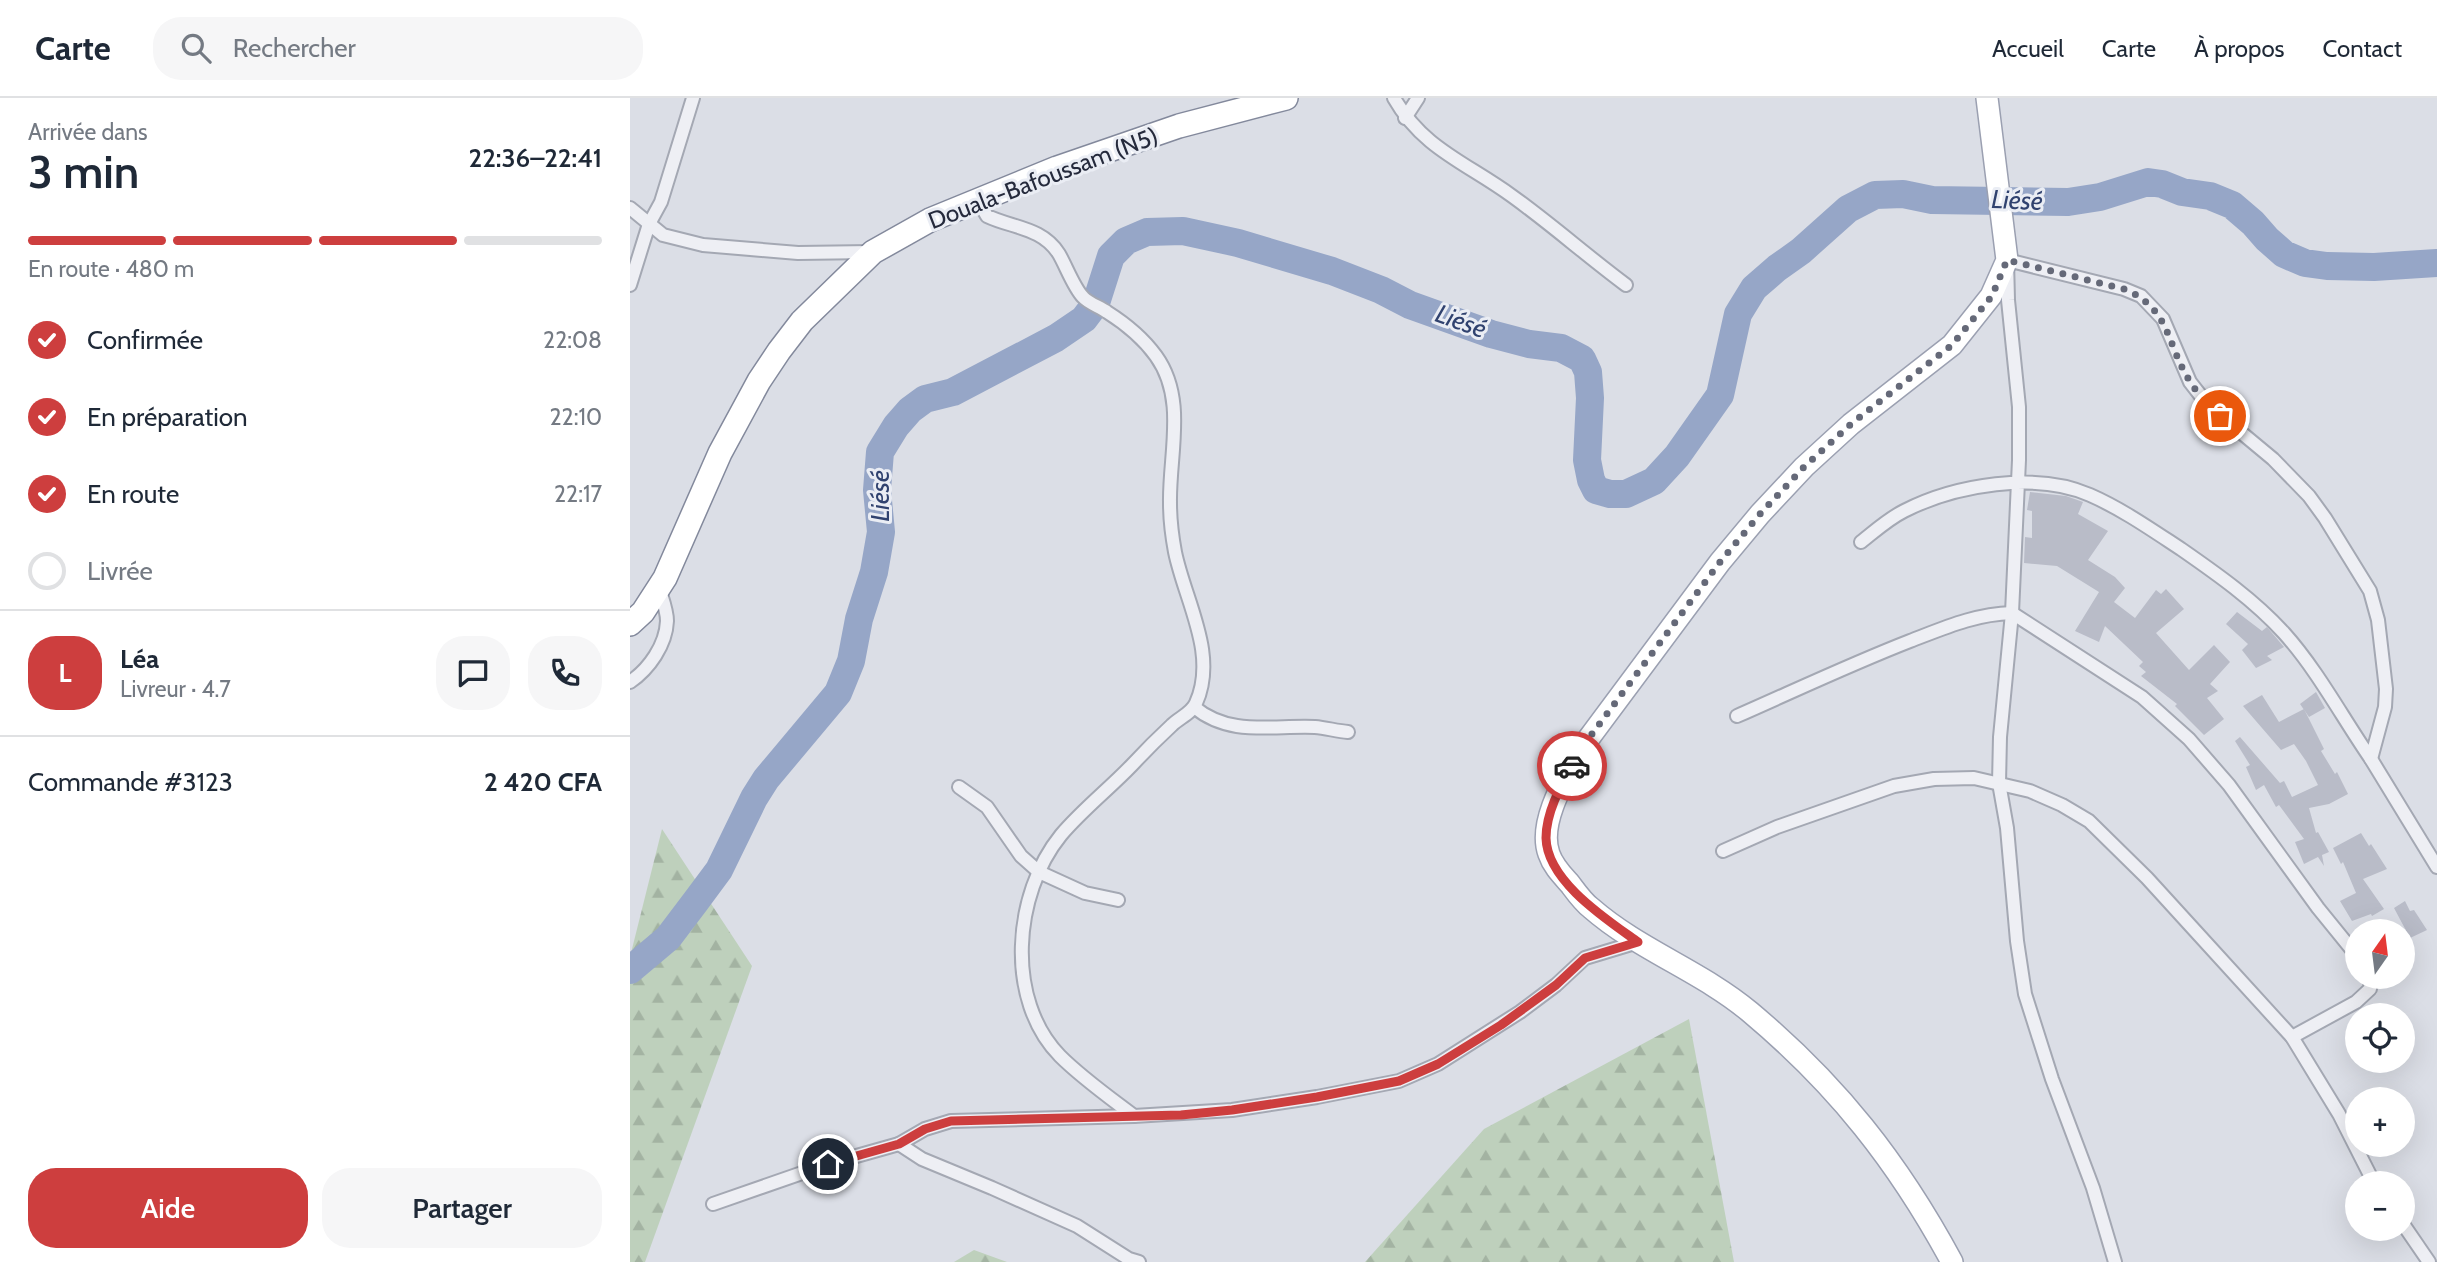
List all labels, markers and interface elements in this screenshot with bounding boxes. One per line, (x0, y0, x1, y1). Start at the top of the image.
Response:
search box (153, 17, 643, 80)
text: Carte (35, 28, 111, 68)
icon: search (177, 29, 215, 67)
text: Rechercher (233, 32, 356, 64)
text: Accueil (1992, 34, 2064, 63)
text: Carte (2102, 34, 2156, 63)
text: À propos (2194, 34, 2285, 63)
text: Contact (2323, 34, 2402, 63)
text: Arrivée dans (28, 118, 148, 146)
street label: Douala-Bafoussam (N5) (924, 121, 1162, 235)
text: 22:36–22:41 (468, 142, 602, 174)
text: 3 min (28, 144, 139, 200)
water label: Liésé (1991, 183, 2043, 217)
text: En route · 480 m (28, 255, 194, 283)
water label: Liésé (1431, 297, 1491, 345)
icon: check (28, 321, 66, 359)
text: Confirmée (87, 324, 203, 356)
text: 22:08 (543, 326, 602, 354)
pin (2190, 386, 2250, 446)
icon: bag (2201, 397, 2239, 435)
icon: check (28, 398, 66, 436)
text: En préparation (87, 401, 248, 433)
text: 22:10 (550, 403, 602, 431)
water label: Liésé (864, 470, 896, 522)
icon: check (28, 475, 66, 513)
text: En route (87, 478, 179, 510)
text: 22:17 (554, 480, 602, 508)
text: Livrée (87, 555, 153, 587)
button: chat (436, 636, 510, 710)
button: phone (528, 636, 602, 710)
text: Léa (120, 643, 159, 675)
text: L (58, 657, 72, 689)
text: Livreur · 4.7 (120, 675, 231, 703)
courier (1537, 731, 1607, 801)
icon: car (1553, 747, 1591, 785)
text: Commande #3123 (28, 766, 233, 798)
text: 2 420 CFA (484, 766, 602, 798)
north arrow (2345, 919, 2415, 989)
map controls (2345, 919, 2415, 1241)
button: locate (2345, 1003, 2415, 1073)
button: + (2345, 1087, 2415, 1157)
pin (798, 1134, 858, 1194)
icon: home (809, 1145, 847, 1183)
button: Aide (28, 1168, 308, 1248)
button: Partager (322, 1168, 602, 1248)
button: − (2345, 1171, 2415, 1241)

